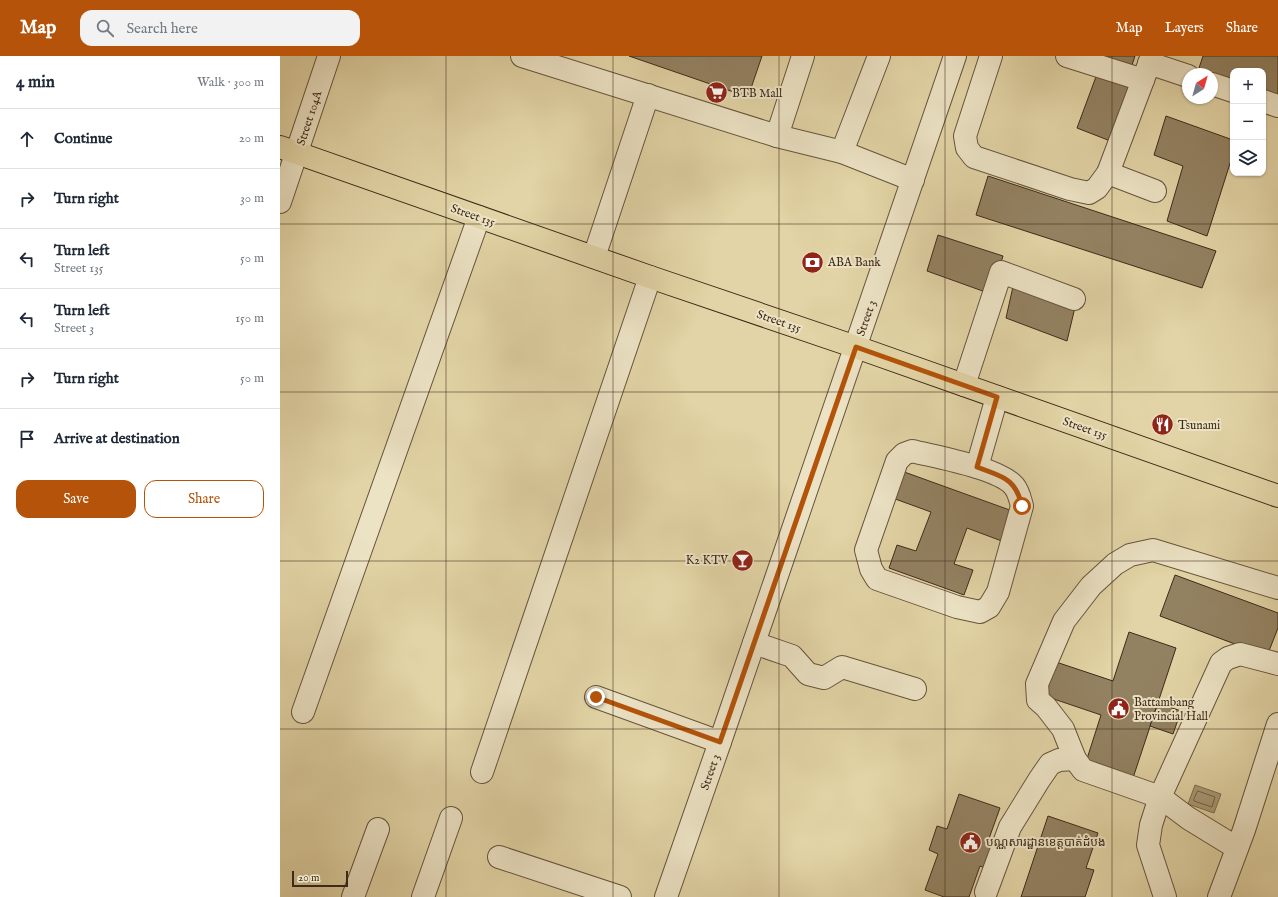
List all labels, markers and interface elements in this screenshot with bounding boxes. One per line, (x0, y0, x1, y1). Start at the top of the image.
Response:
search box (80, 10, 360, 46)
text: Map (20, 16, 56, 40)
icon: search (94, 17, 116, 39)
text: Search here (126, 19, 198, 38)
text: Map (1116, 19, 1143, 37)
text: Layers (1165, 19, 1204, 37)
text: Share (1226, 19, 1258, 37)
north arrow (1182, 68, 1218, 104)
map controls (1230, 68, 1266, 176)
button: + (1230, 68, 1266, 104)
text: 4 min (16, 72, 55, 93)
text: Walk · 300 m (197, 74, 264, 91)
supermarket icon: BTB Mall (704, 80, 730, 106)
place label: BTB Mall (732, 86, 783, 101)
street label: Street 104A (294, 88, 326, 147)
button: − (1230, 104, 1266, 140)
icon: ahead (16, 128, 38, 150)
text: Continue (54, 129, 112, 148)
text: 20 m (239, 130, 264, 147)
button: layers (1230, 140, 1266, 176)
icon: right (16, 188, 38, 210)
text: Turn right (54, 189, 119, 208)
text: 30 m (240, 190, 264, 207)
street label: Street 135 (449, 201, 498, 230)
text: Turn left (54, 241, 110, 260)
icon: left (16, 248, 38, 270)
bank icon: ABA Bank (799, 249, 825, 275)
text: 50 m (240, 250, 264, 267)
place label: ABA Bank (827, 255, 881, 270)
text: Street 135 (54, 260, 104, 277)
street label: Street 3 (853, 298, 880, 338)
text: Turn left (54, 301, 110, 320)
street label: Street 135 (755, 307, 804, 336)
icon: left (16, 308, 38, 330)
text: 150 m (235, 310, 264, 327)
text: Street 3 (54, 320, 94, 337)
icon: right (16, 368, 38, 390)
text: Turn right (54, 369, 119, 388)
text: 50 m (240, 370, 264, 387)
restaurant icon: Tsunami (1149, 412, 1175, 438)
street label: Street 135 (1061, 414, 1110, 443)
place label: Tsunami (1178, 418, 1220, 433)
icon: arrive (16, 428, 38, 450)
text: Arrive at destination (54, 429, 180, 448)
button: Save (16, 480, 136, 518)
button: Share (144, 480, 264, 518)
route start (1013, 497, 1031, 515)
bar icon: K2 KTV (730, 547, 756, 573)
place label: K2 KTV (686, 553, 729, 568)
route end (587, 688, 605, 706)
place label: Battambang Provincial Hall (1134, 695, 1209, 724)
public building icon: Battambang Provincial Hall (1106, 696, 1132, 722)
street label: Street 3 (697, 752, 724, 792)
public building icon: បណ្ណសារដ្ឋានខេត្តបាត់ដំបង (958, 829, 984, 855)
place label: បណ្ណសារដ្ឋានខេត្តបាត់ដំបង (986, 835, 1106, 850)
scale bar (292, 869, 348, 888)
text: 20 m (298, 871, 319, 885)

